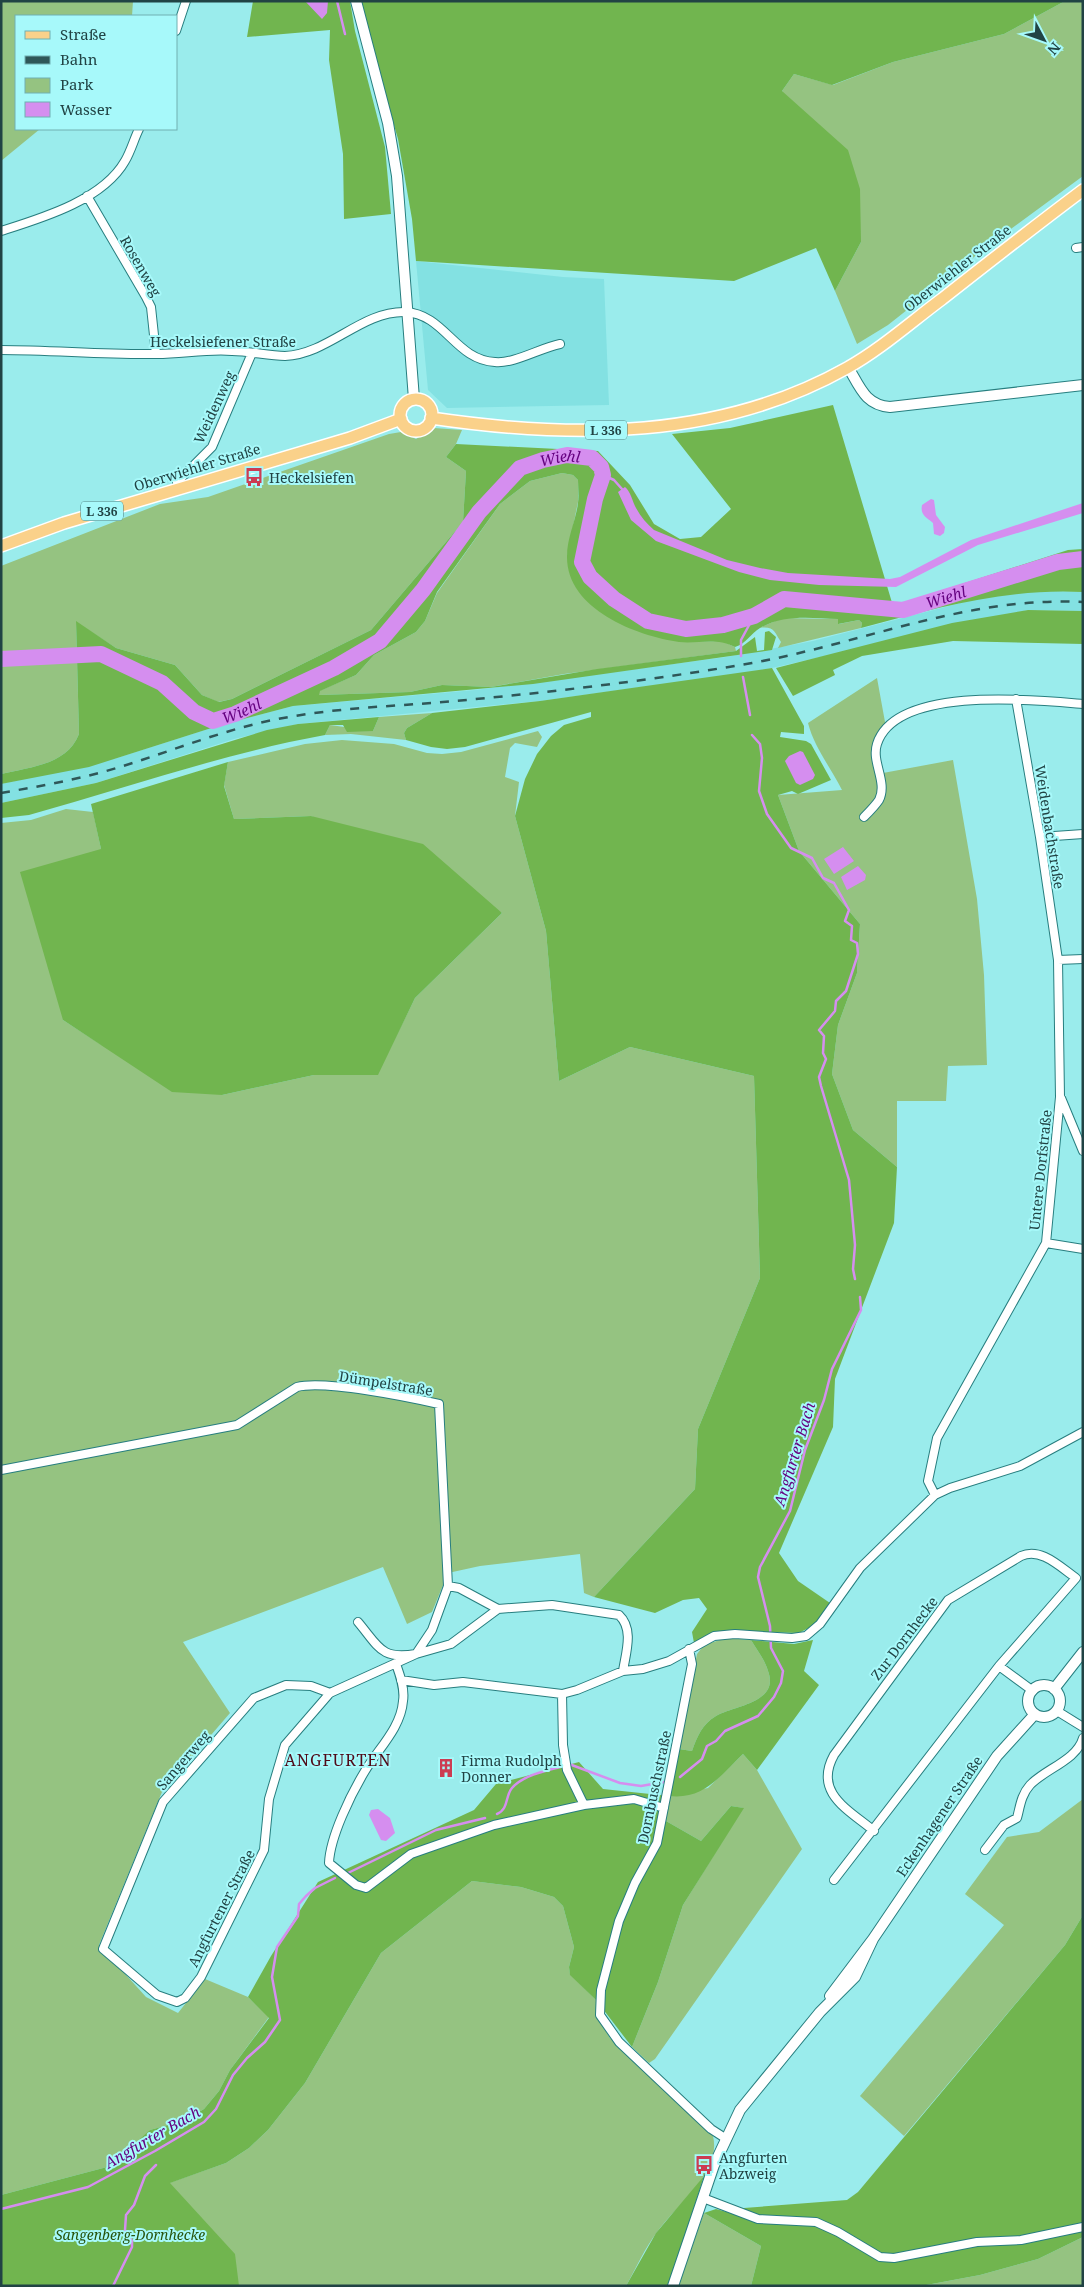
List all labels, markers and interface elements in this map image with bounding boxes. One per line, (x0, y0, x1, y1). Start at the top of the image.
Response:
legend (15, 15, 178, 130)
north arrow (1019, 15, 1069, 65)
text: Straße (60, 24, 106, 44)
text: N (1043, 38, 1065, 59)
text: Bahn (60, 49, 98, 69)
text: Park (60, 74, 94, 94)
text: Wasser (60, 99, 112, 119)
street label: Oberwiehler Straße (899, 220, 1015, 316)
street label: Rosenweg (116, 232, 166, 300)
street label: Heckelsiefener Straße (150, 332, 296, 351)
street label: Weidenweg (189, 367, 239, 446)
road number: L 336 (585, 420, 627, 440)
street label: Oberwiehler Straße (131, 439, 263, 495)
water label: Wiehl (538, 445, 582, 470)
bus stop icon: Heckelsiefen (243, 466, 265, 488)
place label: Heckelsiefen (269, 468, 354, 487)
road number: L 336 (81, 502, 123, 520)
water label: Wiehl (923, 581, 969, 612)
water label: Wiehl (219, 693, 265, 728)
street label: Weidenbachstraße (1031, 764, 1069, 890)
street label: Untere Dorfstraße (1024, 1109, 1056, 1231)
street label: Dümpelstraße (338, 1366, 434, 1400)
water label: Angfurter Bach (768, 1400, 819, 1509)
street label: Zur Dornhecke (866, 1592, 942, 1684)
street label: Sangerweg (152, 1726, 214, 1794)
street label: Dornbuschstraße (633, 1729, 675, 1845)
district label: ANGFURTEN (285, 1749, 391, 1771)
place label: Firma Rudolph Donner (461, 1751, 562, 1786)
street label: Eckenhagener Straße (891, 1752, 987, 1880)
building icon: Firma Rudolph Donner (435, 1757, 457, 1779)
street label: Angfurtener Straße (183, 1846, 259, 1970)
water label: Angfurter Bach (100, 2102, 203, 2173)
place label: Angfurten Abzweig (719, 2148, 788, 2183)
bus stop icon: Angfurten Abzweig (693, 2154, 715, 2176)
park label: Sangenberg-Dornhecke (55, 2225, 205, 2244)

